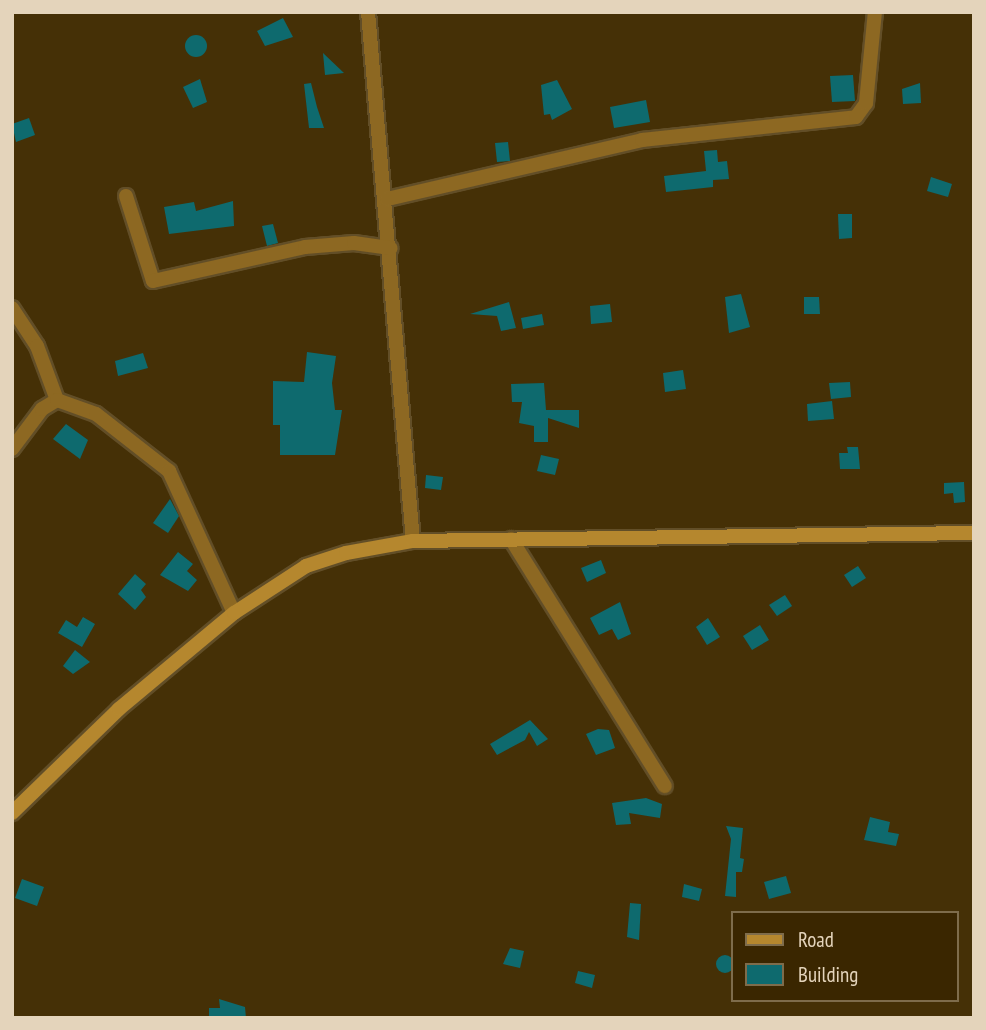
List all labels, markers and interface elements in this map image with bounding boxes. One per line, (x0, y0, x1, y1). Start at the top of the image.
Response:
legend (730, 911, 958, 1002)
text: Road (798, 926, 834, 953)
text: Building (798, 961, 858, 988)

